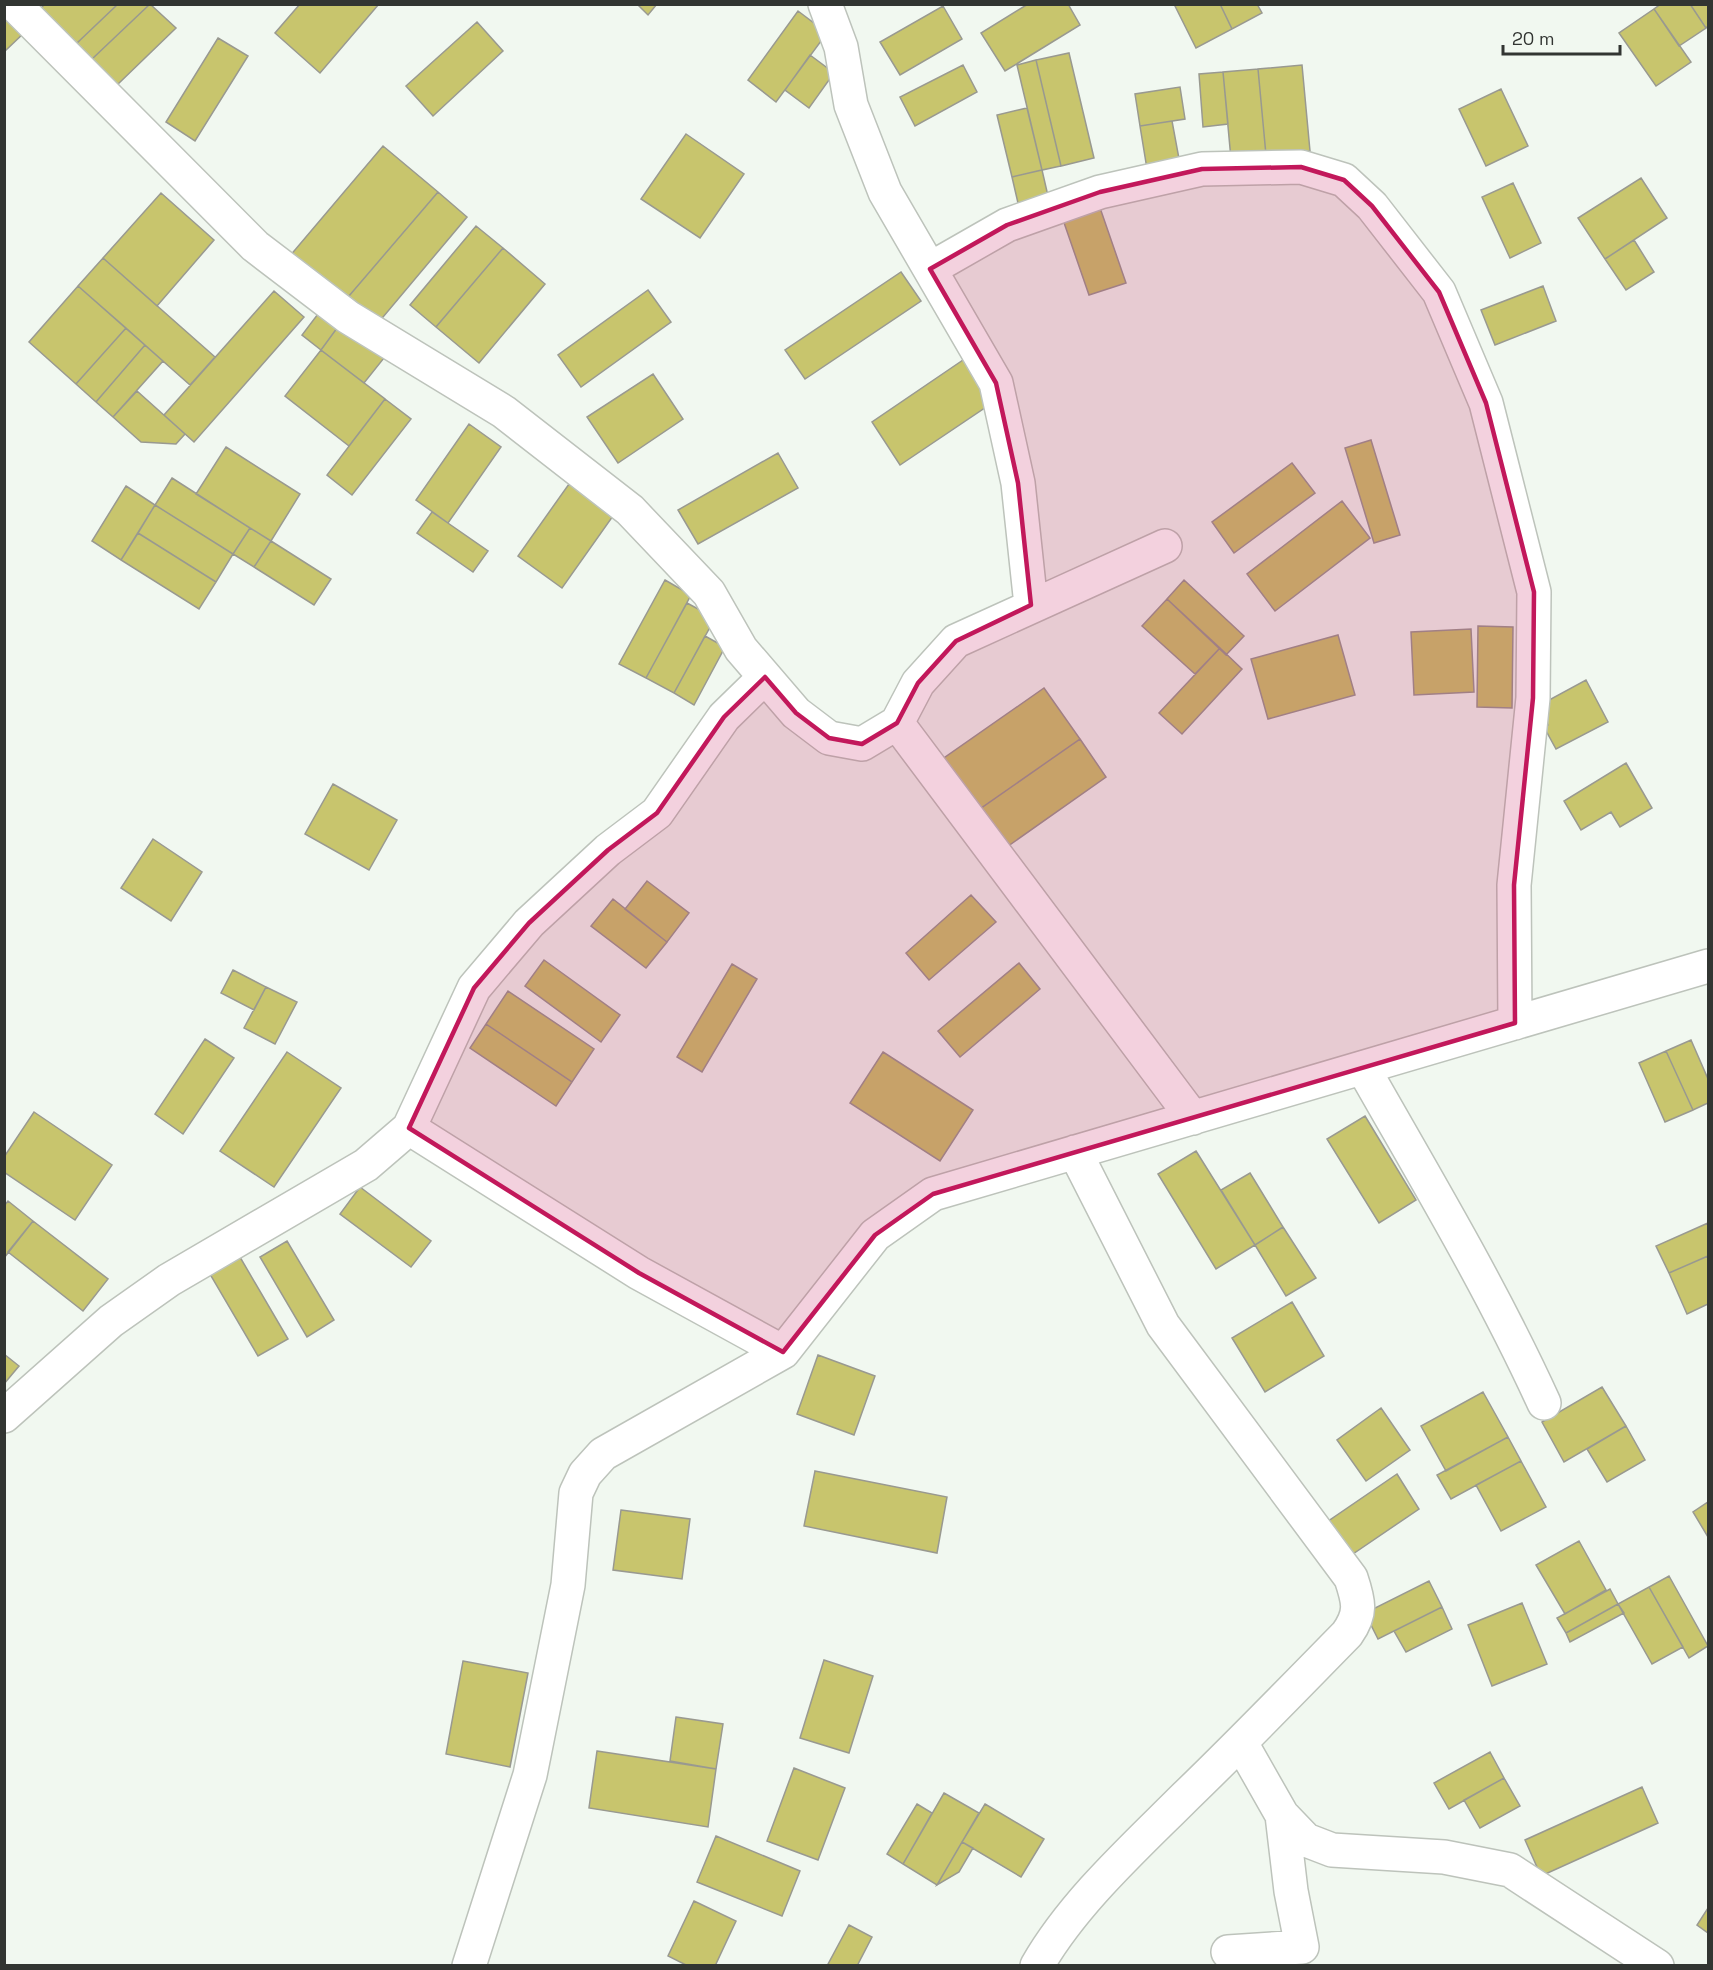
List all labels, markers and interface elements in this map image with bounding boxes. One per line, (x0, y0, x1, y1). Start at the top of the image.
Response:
scale bar (1503, 18, 1620, 56)
text: 20 m (1512, 27, 1555, 50)

